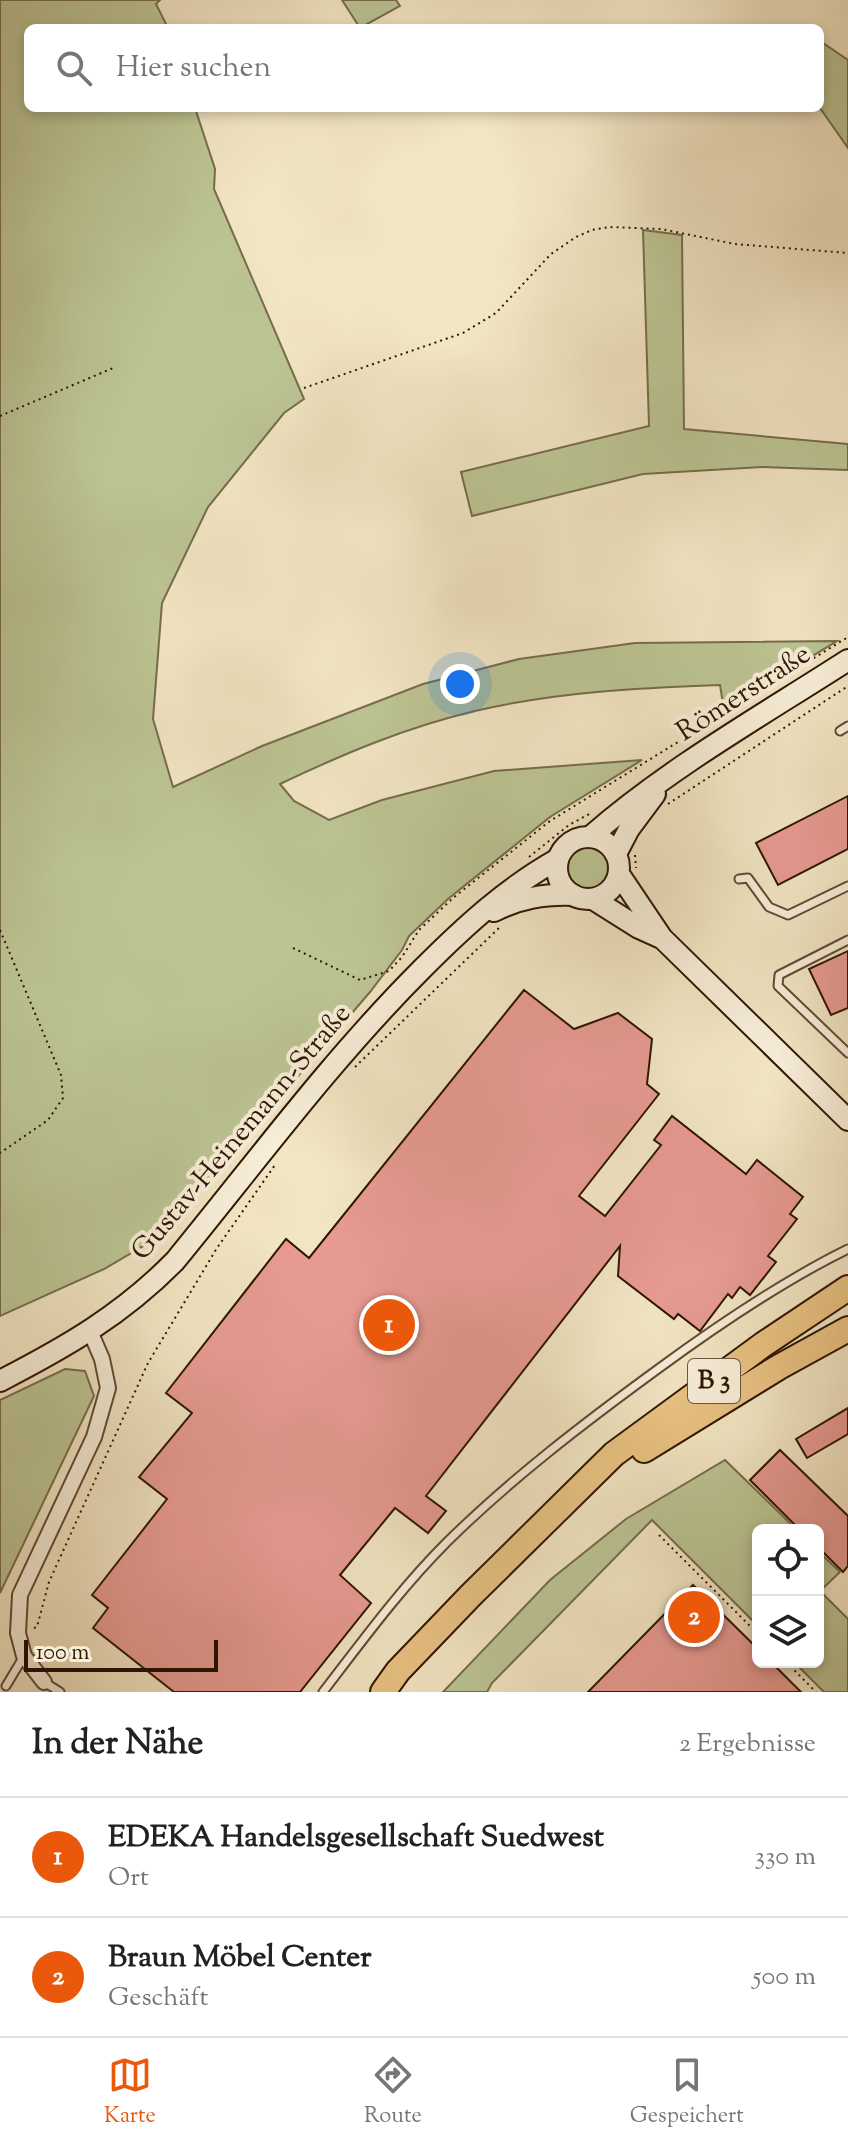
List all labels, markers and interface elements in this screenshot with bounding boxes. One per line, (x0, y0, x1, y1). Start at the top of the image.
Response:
search box (24, 24, 824, 112)
icon: search (52, 46, 96, 90)
text: Hier suchen (116, 47, 271, 90)
street label: Römerstraße (669, 636, 819, 752)
your location (440, 664, 480, 704)
street label: Gustav-Heinemann-Straße (123, 996, 361, 1270)
pin: 1 (363, 1295, 415, 1355)
road number: B 3 (688, 1359, 740, 1403)
map controls (752, 1524, 824, 1668)
button: locate (752, 1524, 824, 1596)
pin: 2 (668, 1587, 720, 1647)
button: layers (752, 1596, 824, 1668)
scale bar (24, 1636, 218, 1672)
text: 100 m (36, 1638, 89, 1670)
text: In der Nähe (32, 1720, 203, 1769)
text: 2 Ergebnisse (679, 1726, 816, 1763)
text: EDEKA Handelsgesellschaft Suedwest (108, 1817, 604, 1860)
text: 1 (54, 1839, 62, 1876)
text: 330 m (754, 1839, 816, 1876)
text: Ort (108, 1860, 149, 1897)
text: Braun Möbel Center (108, 1937, 371, 1980)
text: 2 (52, 1959, 64, 1996)
text: 500 m (753, 1959, 816, 1996)
text: Geschäft (108, 1980, 208, 2017)
tab: Karte (104, 2053, 156, 2133)
tab: Route (364, 2053, 422, 2133)
tab: Gespeichert (630, 2053, 744, 2133)

